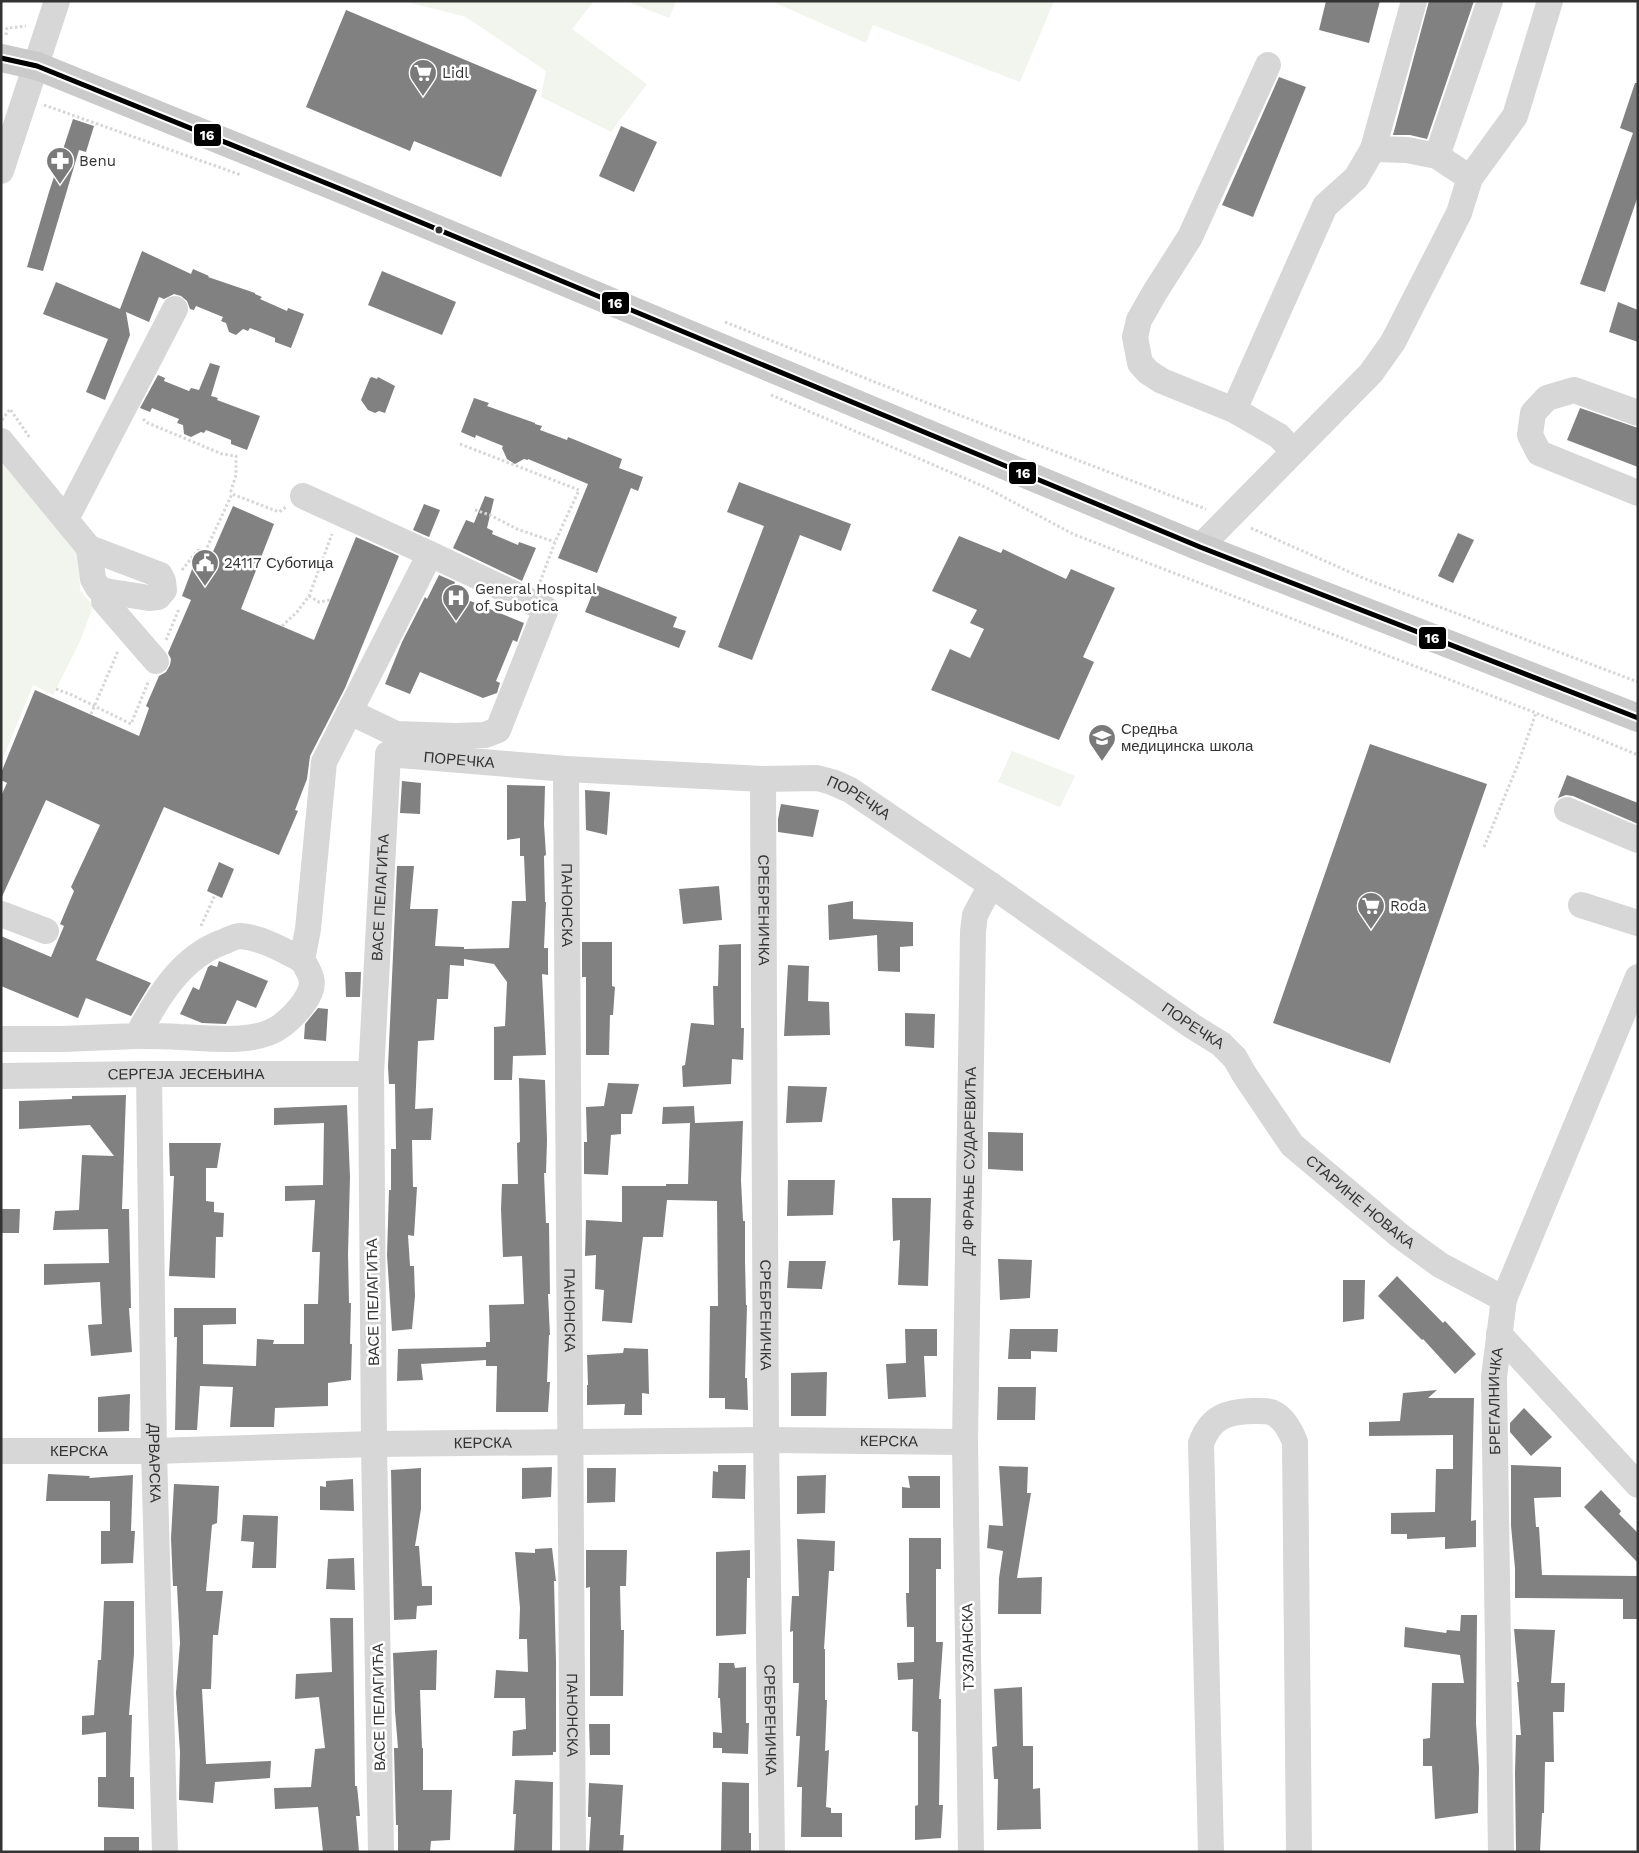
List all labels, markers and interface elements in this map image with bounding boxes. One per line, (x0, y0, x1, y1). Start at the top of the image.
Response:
supermarket icon: Lidl (408, 58, 438, 97)
place label: Lidl (442, 64, 469, 82)
line badge: 16 (193, 123, 222, 147)
text: 16 (200, 127, 215, 143)
pharmacy icon: Benu (45, 146, 75, 185)
place label: Benu (79, 152, 116, 170)
unlabelled marker (434, 225, 444, 235)
line badge: 16 (601, 291, 630, 315)
text: 16 (608, 295, 623, 311)
line badge: 16 (1008, 461, 1037, 485)
text: 16 (1016, 465, 1031, 481)
public building icon: 24117 Суботица (190, 548, 220, 587)
place label: 24117 Суботица (224, 554, 334, 572)
place label: General Hospital of Subotica (475, 580, 597, 615)
hospital icon: General Hospital of Subotica (441, 583, 471, 622)
line badge: 16 (1418, 626, 1447, 650)
text: 16 (1425, 630, 1440, 646)
place label: Средња медицинска школа (1121, 720, 1254, 755)
school or university icon: Средња медицинска школа (1087, 723, 1117, 762)
street label: ПОРЕЧКА (423, 748, 495, 772)
street label: ПОРЕЧКА (824, 772, 894, 824)
street label: ВАСЕ ПЕЛАГИЋА (368, 833, 393, 961)
street label: СРЕБРЕНИЧКА (754, 854, 773, 966)
street label: ПАНОНСКА (558, 863, 576, 947)
supermarket icon: Roda (1356, 891, 1386, 930)
place label: Roda (1390, 897, 1427, 915)
street label: ПОРЕЧКА (1158, 999, 1228, 1053)
street label: СЕРГЕЈА ЈЕСЕЊИНА (107, 1065, 264, 1084)
street label: ДР ФРАЊЕ СУДАРЕВИЋА (959, 1066, 980, 1256)
street label: СТАРИНЕ НОВАКА (1302, 1151, 1418, 1252)
street label: ВАСЕ ПЕЛАГИЋА (363, 1238, 383, 1366)
street label: СРЕБРЕНИЧКА (756, 1259, 775, 1371)
street label: ПАНОНСКА (560, 1268, 579, 1352)
street label: БРЕГАЛНИЧКА (1485, 1346, 1507, 1455)
street label: ДРВАРСКА (145, 1423, 164, 1503)
street label: КЕРСКА (860, 1432, 918, 1451)
street label: КЕРСКА (454, 1434, 512, 1452)
street label: КЕРСКА (50, 1442, 108, 1460)
street label: ТУЗЛАНСКА (958, 1603, 978, 1691)
street label: ВАСЕ ПЕЛАГИЋА (369, 1643, 389, 1771)
street label: СРЕБРЕНИЧКА (760, 1664, 780, 1776)
street label: ПАНОНСКА (563, 1673, 581, 1757)

